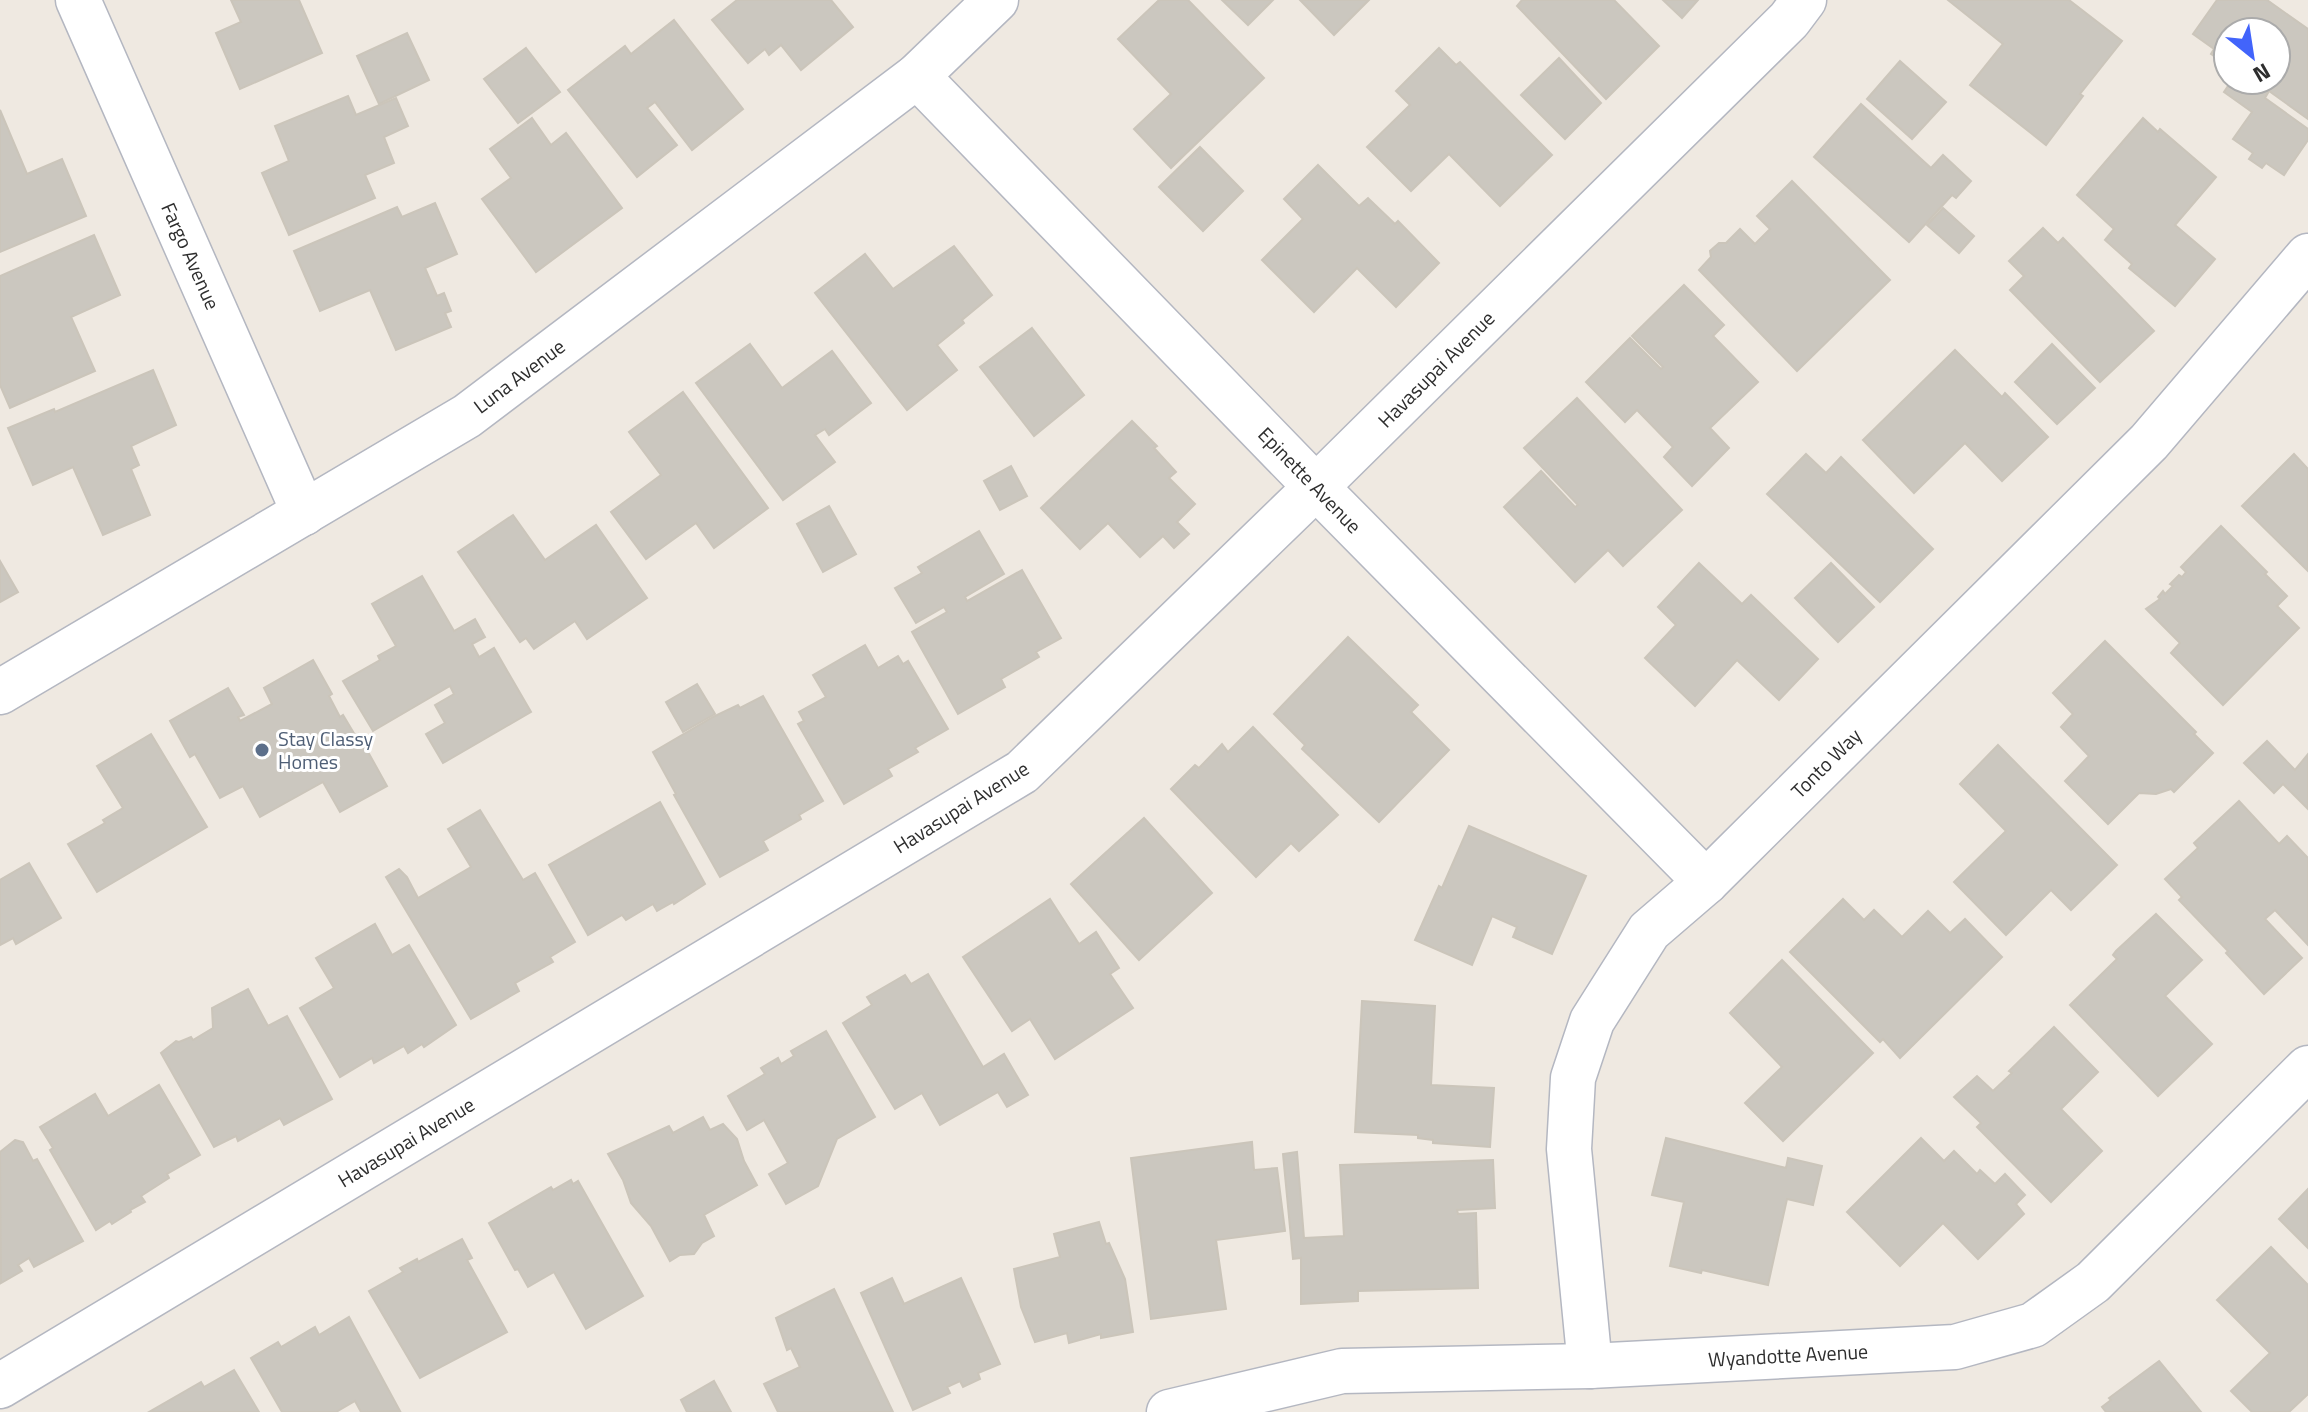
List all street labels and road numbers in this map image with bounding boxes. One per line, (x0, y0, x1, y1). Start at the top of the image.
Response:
street label: Fargo Avenue (154, 197, 228, 315)
street label: Havasupai Avenue (1370, 303, 1502, 435)
street label: Luna Avenue (467, 331, 571, 421)
street label: Epinette Avenue (1251, 420, 1369, 540)
street label: Tonto Way (1784, 720, 1869, 805)
street label: Havasupai Avenue (887, 753, 1035, 861)
street label: Havasupai Avenue (332, 1089, 480, 1195)
street label: Wyandotte Avenue (1707, 1335, 1869, 1375)

